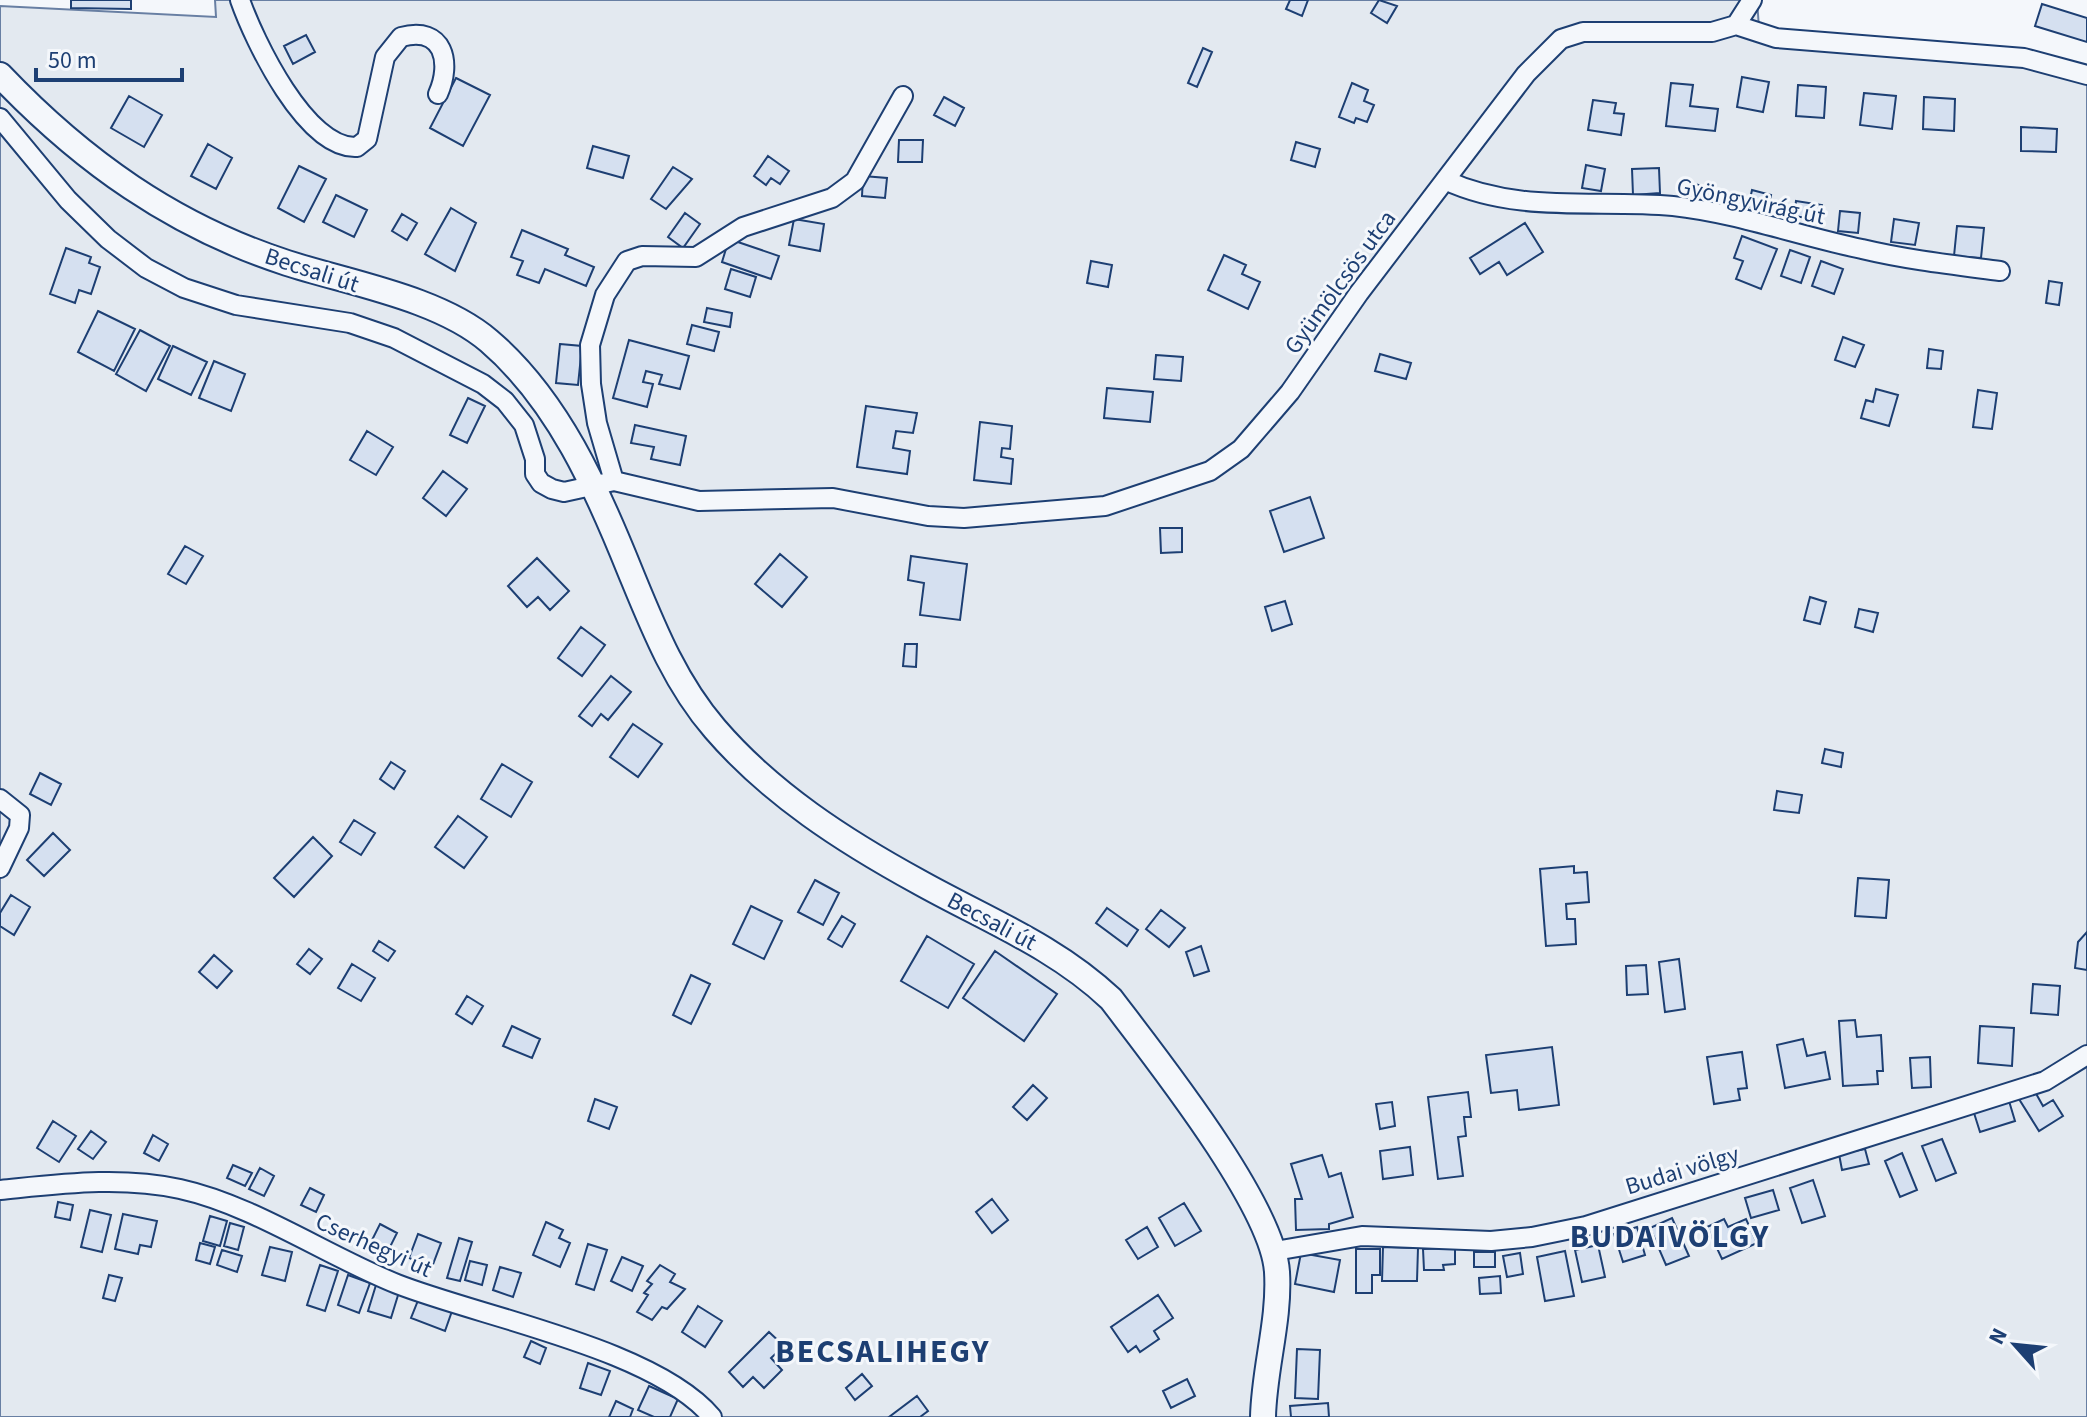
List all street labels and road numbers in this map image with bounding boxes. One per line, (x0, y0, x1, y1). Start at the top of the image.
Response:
street label: Gyöngyvirág út (1674, 169, 1828, 234)
street label: Gyümölcsös utca (1276, 203, 1405, 362)
street label: Becsali út (260, 239, 363, 302)
street label: Becsali út (941, 883, 1043, 960)
street label: Budai völgy (1621, 1137, 1743, 1204)
street label: Cserhegyi út (310, 1204, 438, 1287)

